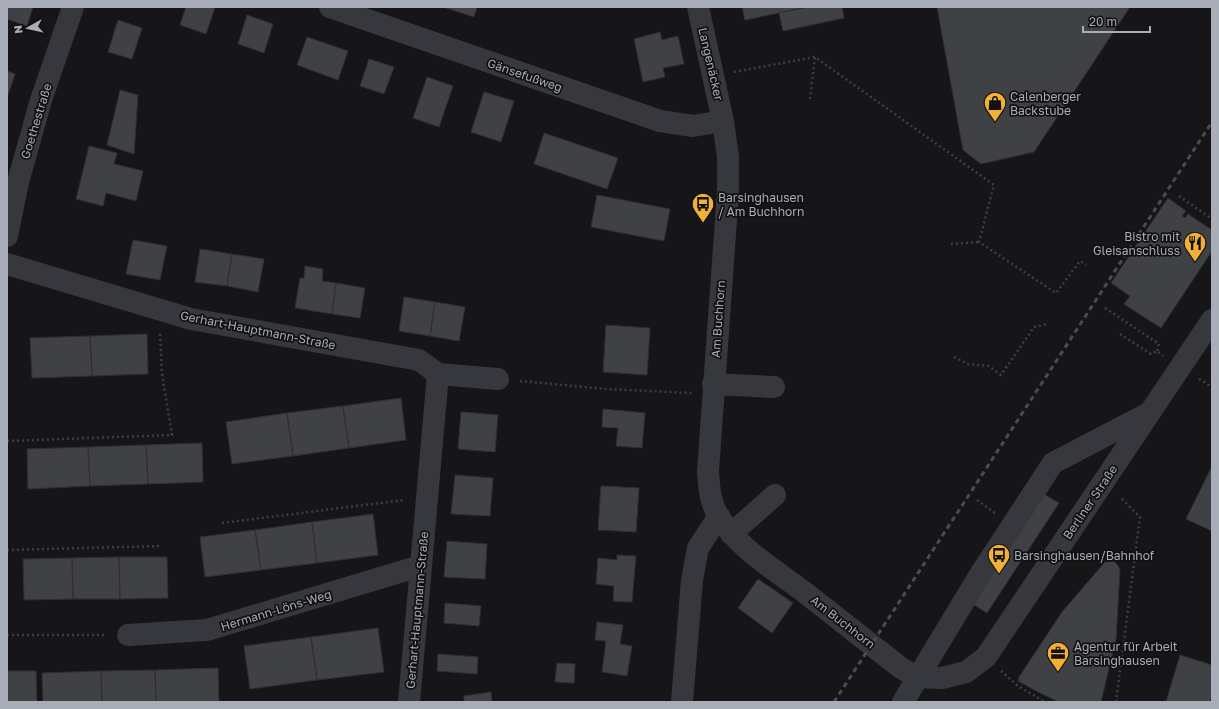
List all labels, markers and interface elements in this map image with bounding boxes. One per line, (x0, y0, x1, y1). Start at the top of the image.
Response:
north arrow (8, 8, 48, 48)
scale bar (1083, 8, 1150, 34)
text: 20 m (1089, 14, 1117, 29)
text: N (11, 24, 25, 35)
street label: Langenäcker (695, 26, 727, 102)
street label: Gänsefußweg (486, 55, 564, 95)
street label: Goethestraße (17, 81, 55, 161)
place label: Calenberger Backstube (1010, 89, 1081, 118)
shop icon: Calenberger Backstube (982, 90, 1008, 123)
place label: Barsinghausen / Am Buchhorn (718, 190, 804, 219)
bus stop icon: Barsinghausen / Am Buchhorn (690, 191, 716, 224)
place label: Bistro mit Gleisanschluss (1093, 229, 1180, 258)
restaurant icon: Bistro mit Gleisanschluss (1182, 230, 1208, 263)
street label: Am Buchhorn (708, 280, 728, 358)
street label: Gerhart-Hauptmann-Straße (179, 308, 337, 352)
street label: Berliner Straße (1060, 462, 1120, 542)
street label: Gerhart-Hauptmann-Straße (403, 531, 431, 689)
bus stop icon: Barsinghausen/Bahnhof (986, 542, 1012, 575)
place label: Barsinghausen/Bahnhof (1014, 548, 1155, 563)
street label: Hermann-Löns-Weg (219, 586, 333, 634)
street label: Am Buchhorn (808, 592, 878, 652)
place label: Agentur für Arbeit Barsinghausen (1074, 639, 1178, 668)
office icon: Agentur für Arbeit Barsinghausen (1045, 640, 1071, 673)

